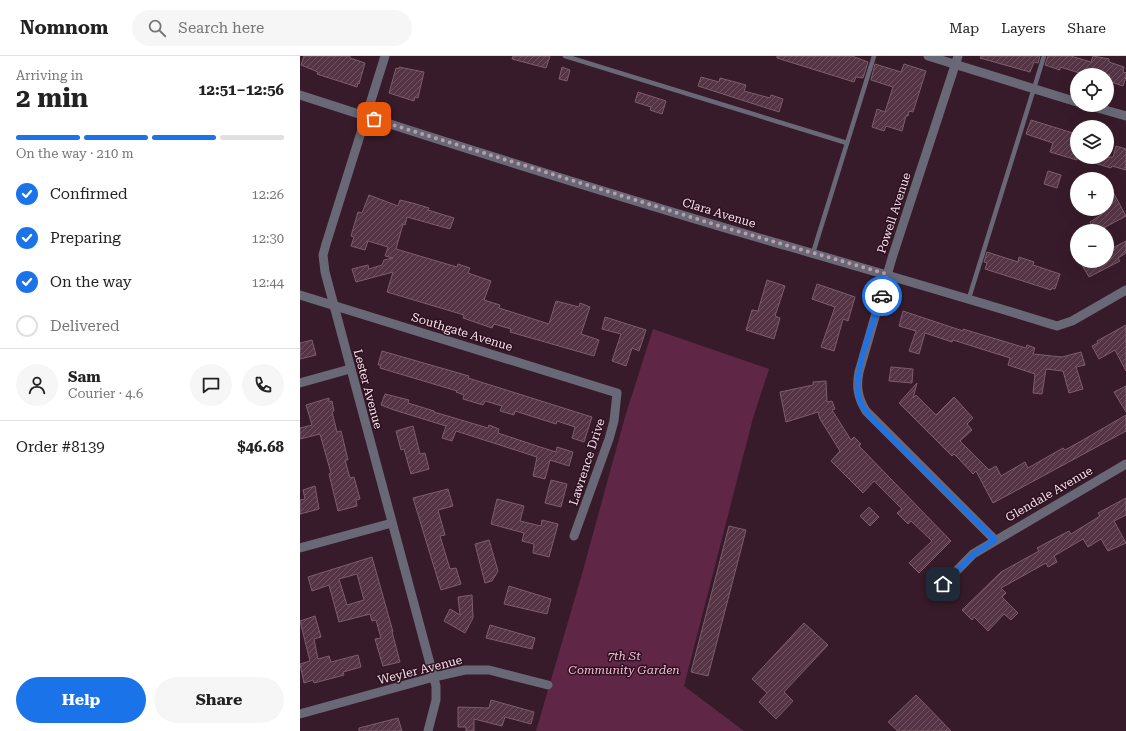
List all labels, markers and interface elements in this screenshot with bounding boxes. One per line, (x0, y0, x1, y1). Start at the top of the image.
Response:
search box (132, 10, 412, 46)
text: Nomnom (20, 16, 108, 39)
icon: search (146, 17, 168, 39)
text: Search here (178, 19, 264, 37)
text: Map (949, 20, 979, 36)
text: Layers (1001, 20, 1045, 36)
text: Share (1067, 20, 1106, 36)
text: Arriving in (16, 68, 83, 83)
map controls (1070, 68, 1114, 268)
button: locate (1070, 68, 1114, 112)
text: 12:51–12:56 (198, 81, 284, 99)
text: 2 min (16, 83, 88, 113)
pin (357, 102, 391, 136)
icon: bag (363, 108, 385, 130)
button: layers (1070, 120, 1114, 164)
text: On the way · 210 m (16, 146, 133, 161)
street label: Powell Avenue (874, 170, 914, 255)
button: + (1070, 172, 1114, 216)
icon: check (16, 183, 38, 205)
text: Confirmed (50, 185, 128, 203)
text: 12:26 (252, 187, 284, 202)
street label: Clara Avenue (681, 195, 758, 231)
button: − (1070, 224, 1114, 268)
icon: check (16, 227, 38, 249)
text: Preparing (50, 229, 121, 247)
text: 12:30 (252, 231, 284, 246)
icon: check (16, 271, 38, 293)
text: On the way (50, 273, 132, 291)
text: 12:44 (252, 275, 284, 290)
courier (862, 276, 902, 316)
icon: car (871, 285, 893, 307)
street label: Southgate Avenue (410, 310, 515, 354)
text: Delivered (50, 317, 120, 335)
street label: Lester Avenue (351, 348, 385, 431)
button: person (16, 364, 58, 406)
button: chat (190, 364, 232, 406)
button: phone (242, 364, 284, 406)
text: Sam (68, 368, 101, 386)
text: Courier · 4.6 (68, 386, 143, 401)
street label: Lawrence Drive (566, 416, 608, 507)
text: Order #8139 (16, 438, 105, 456)
text: $46.68 (237, 438, 284, 456)
street label: Glendale Avenue (1003, 463, 1095, 525)
pin (926, 567, 960, 601)
icon: home (932, 573, 954, 595)
park label: 7th St Community Garden (568, 649, 680, 677)
street label: Weyler Avenue (376, 653, 464, 687)
button: Help (16, 677, 146, 723)
button: Share (154, 677, 284, 723)

